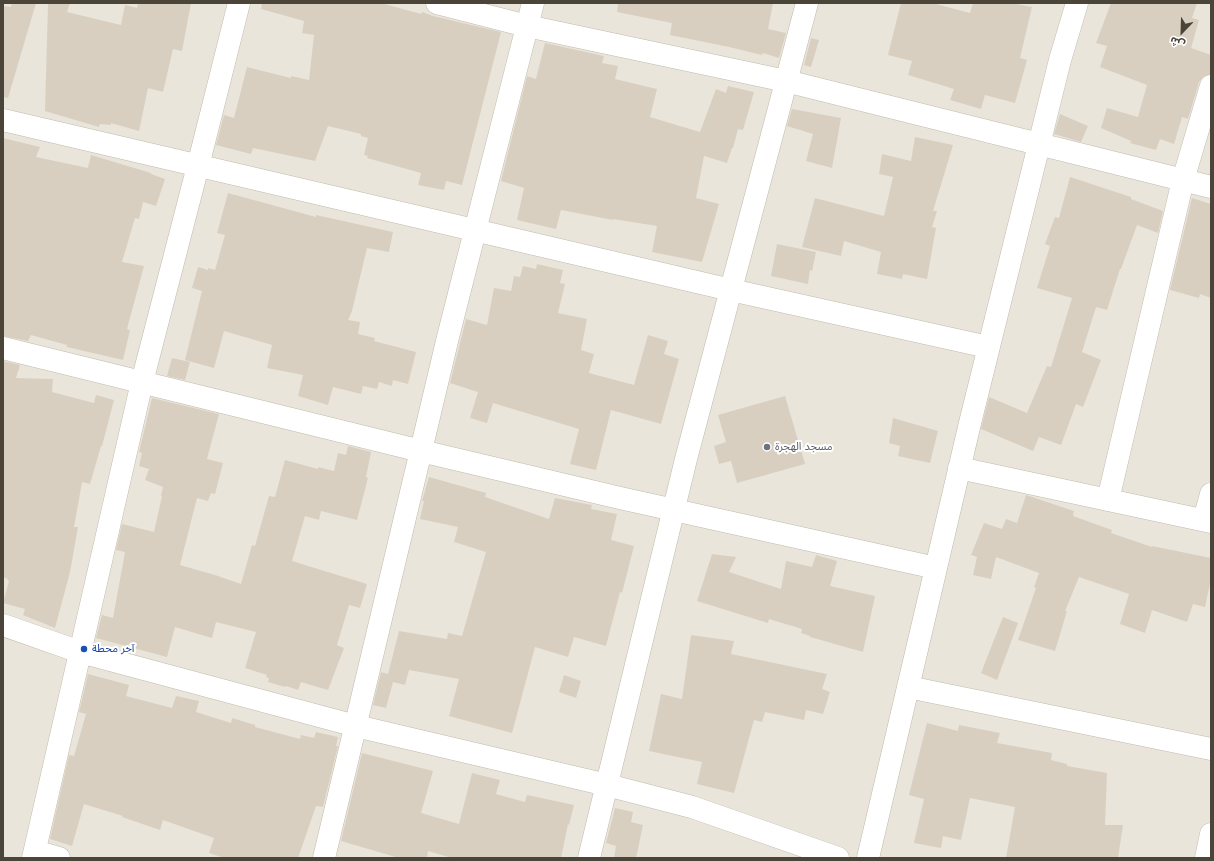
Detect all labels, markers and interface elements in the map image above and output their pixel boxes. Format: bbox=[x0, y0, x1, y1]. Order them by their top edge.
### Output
north arrow bbox=[1162, 12, 1202, 52]
text: ش bbox=[1168, 34, 1187, 52]
place label: مسجد الهجرة bbox=[775, 440, 833, 454]
marker: مسجد الهجرة bbox=[762, 442, 772, 452]
place label: آخر محطة bbox=[92, 642, 134, 656]
marker: آخر محطة bbox=[79, 644, 89, 654]

